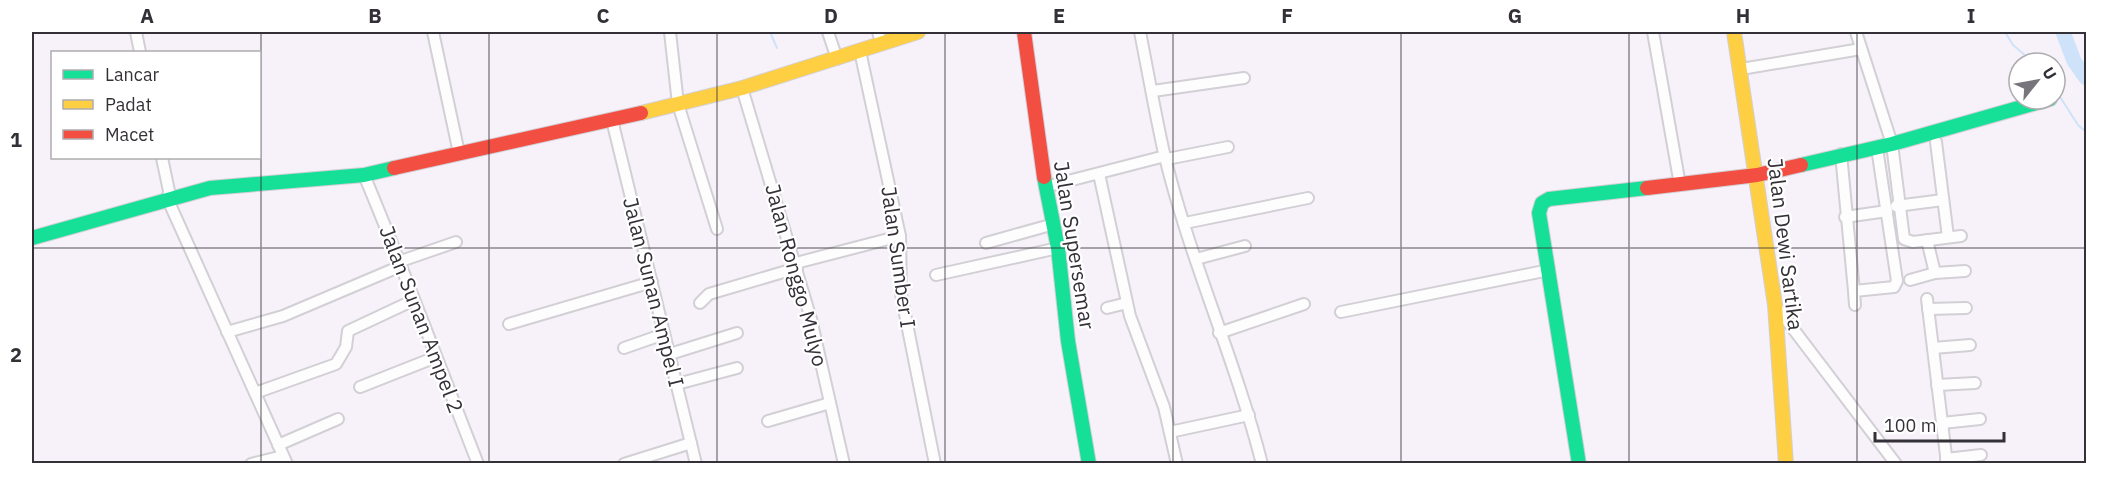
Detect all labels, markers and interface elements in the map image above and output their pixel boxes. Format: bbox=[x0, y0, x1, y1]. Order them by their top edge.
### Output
text: A bbox=[140, 2, 154, 29]
text: B bbox=[368, 2, 382, 29]
text: C bbox=[596, 2, 610, 29]
text: D bbox=[824, 2, 838, 29]
text: E bbox=[1053, 2, 1065, 29]
text: F bbox=[1281, 2, 1293, 29]
text: G bbox=[1508, 2, 1522, 29]
text: H bbox=[1736, 2, 1750, 29]
text: I bbox=[1967, 2, 1975, 29]
legend bbox=[51, 51, 261, 159]
north arrow bbox=[2007, 51, 2067, 111]
text: Lancar bbox=[105, 63, 160, 86]
text: U bbox=[2038, 63, 2061, 83]
text: Padat bbox=[105, 93, 152, 116]
text: Macet bbox=[105, 123, 154, 146]
text: 1 bbox=[10, 126, 22, 153]
street label: Jalan Dewi Sartika bbox=[1762, 156, 1810, 332]
street label: Jalan Supersemar bbox=[1048, 159, 1102, 332]
street label: Jalan Ronggo Mulyo bbox=[759, 181, 835, 369]
street label: Jalan Sumber I bbox=[875, 184, 923, 330]
street label: Jalan Sunan Ampel I bbox=[617, 194, 691, 390]
street label: Jalan Sunan Ampel 2 bbox=[373, 221, 471, 417]
text: 2 bbox=[10, 341, 22, 368]
scale bar bbox=[1875, 405, 2004, 443]
text: 100 m bbox=[1884, 414, 1936, 437]

